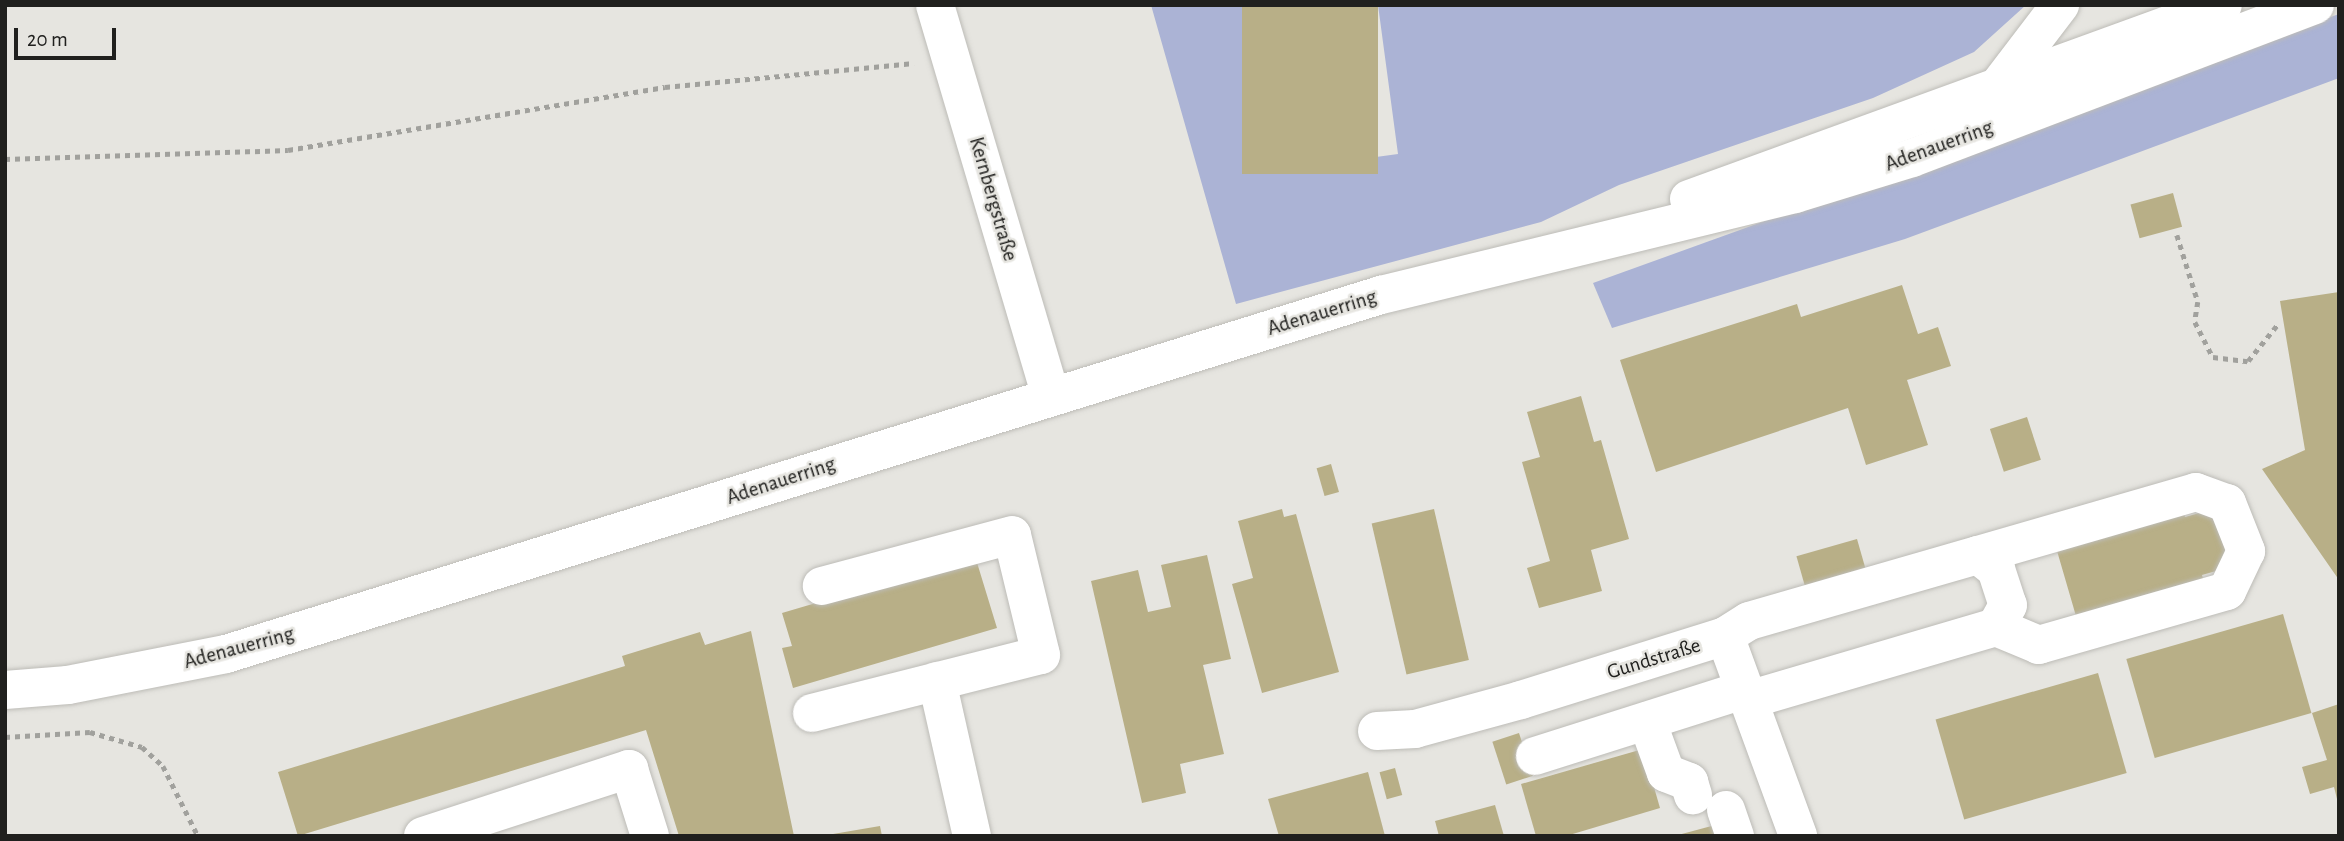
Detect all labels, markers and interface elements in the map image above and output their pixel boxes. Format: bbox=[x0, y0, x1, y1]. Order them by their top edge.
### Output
scale bar bbox=[18, 14, 119, 58]
text: 20 m bbox=[27, 29, 68, 50]
street label: Adenauerring bbox=[1882, 115, 1996, 177]
street label: Kernbergstraße bbox=[963, 134, 1023, 264]
street label: Adenauerring bbox=[1264, 284, 1380, 342]
street label: Adenauerring bbox=[723, 452, 839, 510]
street label: Adenauerring bbox=[181, 621, 297, 675]
street label: Gundstraße bbox=[1604, 633, 1704, 685]

